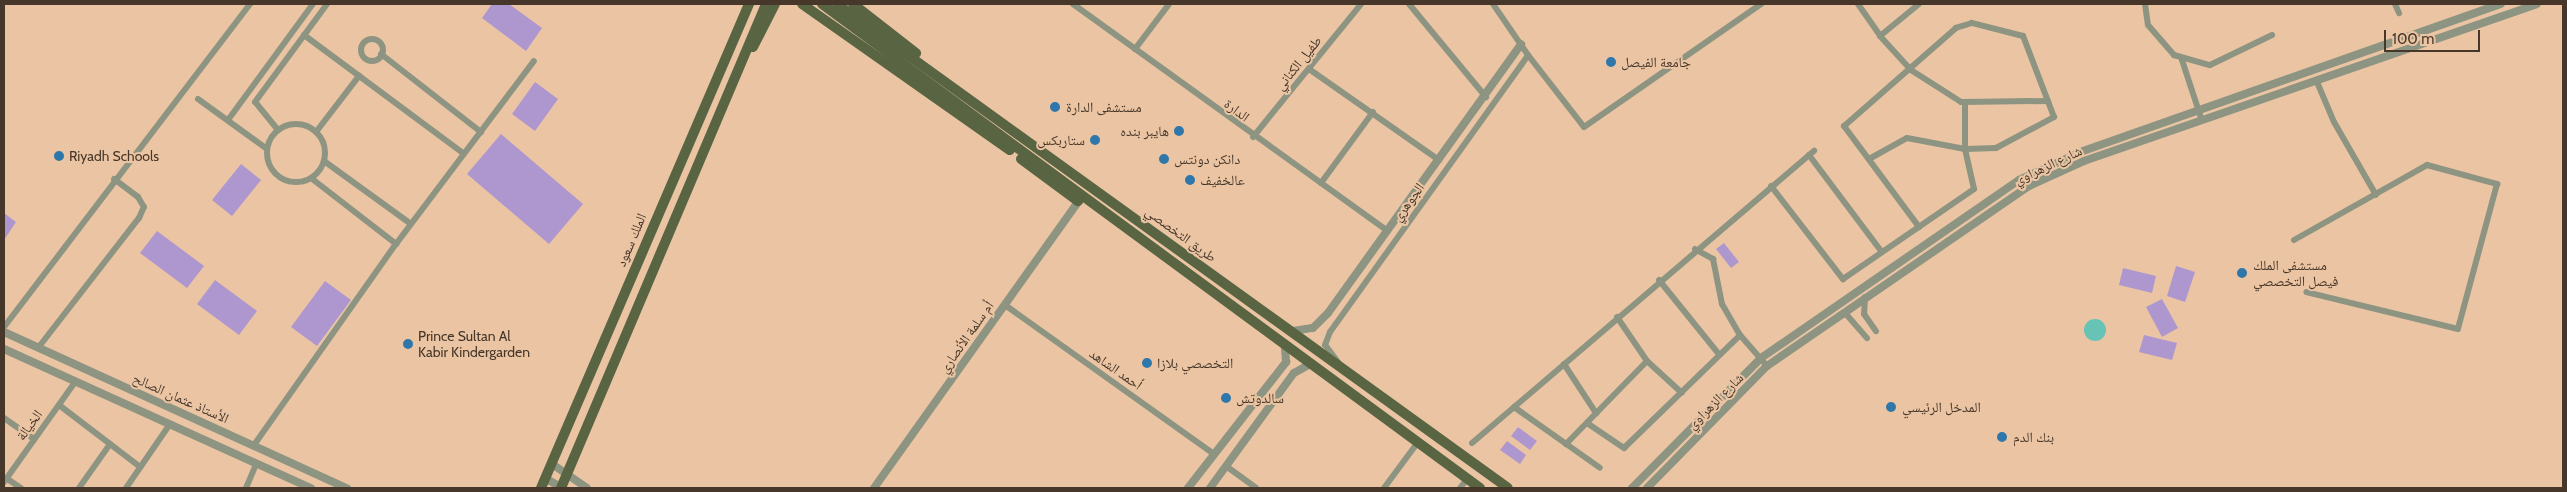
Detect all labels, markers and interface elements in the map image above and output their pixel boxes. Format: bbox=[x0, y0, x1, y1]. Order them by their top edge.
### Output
scale bar bbox=[2387, 20, 2483, 52]
text: 100 m bbox=[2392, 30, 2434, 48]
street label: طفيل الكناني bbox=[1271, 32, 1325, 94]
place label: جامعة الفيصل bbox=[1621, 54, 1691, 70]
marker: جامعة الفيصل bbox=[1605, 56, 1617, 68]
street label: الدارة bbox=[1221, 95, 1253, 125]
place label: مستشفى الدارة bbox=[1066, 99, 1142, 115]
marker: مستشفى الدارة bbox=[1048, 100, 1062, 114]
place label: هايبر بنده bbox=[1120, 123, 1169, 139]
marker: هايبر بنده bbox=[1173, 125, 1185, 137]
place label: ستاربكس bbox=[1037, 132, 1085, 148]
marker: ستاربكس bbox=[1089, 134, 1101, 146]
street label: شارع الزهراوي bbox=[2011, 142, 2085, 188]
place label: Riyadh Schools bbox=[69, 148, 159, 164]
marker: Riyadh Schools bbox=[53, 150, 65, 162]
place label: دانكن دونتس bbox=[1174, 151, 1240, 167]
marker: دانكن دونتس bbox=[1158, 153, 1170, 165]
place label: عالخفيف bbox=[1200, 172, 1245, 188]
marker: عالخفيف bbox=[1184, 174, 1196, 186]
street label: الجوهري bbox=[1388, 179, 1428, 225]
street label: طريق التخصصي bbox=[1142, 203, 1220, 265]
street label: الملك سعود bbox=[612, 211, 650, 269]
place label: مستشفى الملك فيصل التخصصي bbox=[2253, 257, 2338, 290]
marker: مستشفى الملك فيصل التخصصي bbox=[2235, 266, 2249, 280]
street label: أم سلمة الأنصاري bbox=[935, 298, 997, 376]
place label: Prince Sultan Al Kabir Kindergarden bbox=[418, 328, 530, 361]
marker: Prince Sultan Al Kabir Kindergarden bbox=[402, 338, 414, 350]
street label: أحمد الشاهد bbox=[1086, 345, 1146, 393]
place label: التخصصي بلازا bbox=[1157, 355, 1233, 371]
marker: التخصصي بلازا bbox=[1141, 357, 1153, 369]
street label: الأستاذ عثمان الصالح bbox=[130, 369, 232, 427]
street label: شارع الزهراوي bbox=[1683, 369, 1747, 433]
place label: سالدوتش bbox=[1236, 390, 1284, 406]
marker: سالدوتش bbox=[1220, 392, 1232, 404]
place label: المدخل الرئيسي bbox=[1902, 399, 1981, 415]
marker: المدخل الرئيسي bbox=[1884, 400, 1898, 414]
street label: الخيالة bbox=[12, 407, 46, 443]
place label: بنك الدم bbox=[2013, 429, 2054, 445]
marker: بنك الدم bbox=[1995, 430, 2009, 444]

